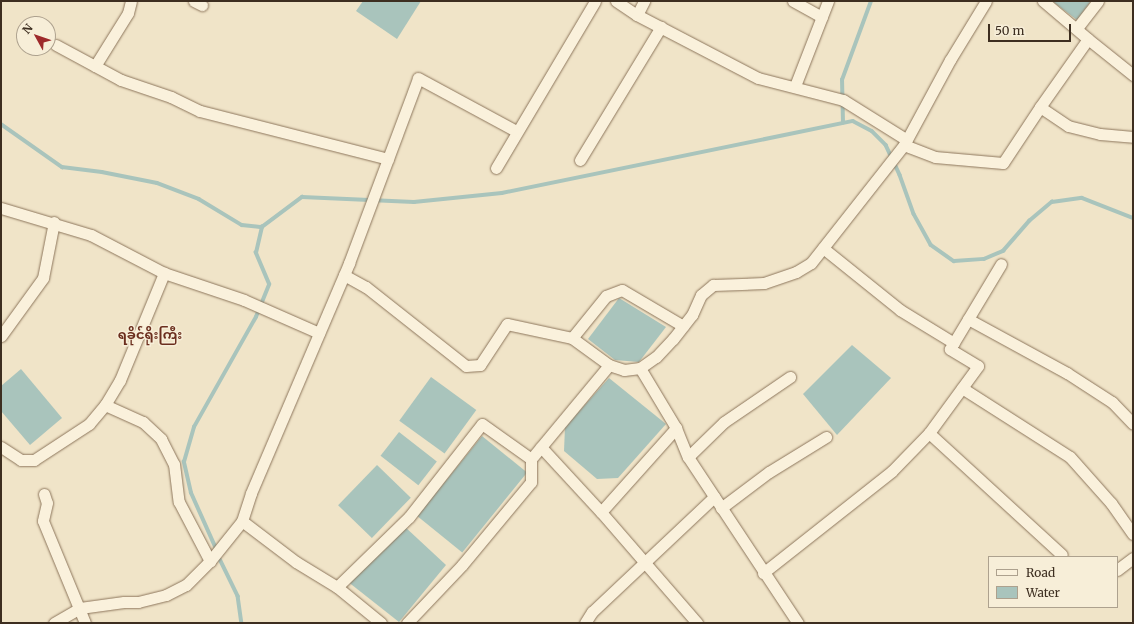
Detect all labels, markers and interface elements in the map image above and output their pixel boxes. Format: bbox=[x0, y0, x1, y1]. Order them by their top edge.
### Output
north arrow bbox=[16, 16, 56, 56]
scale bar bbox=[990, 16, 1073, 42]
text: N bbox=[19, 21, 36, 37]
text: 50 m bbox=[995, 23, 1024, 38]
district label: ရခိုင်ရိုးကြီး bbox=[118, 327, 182, 343]
legend bbox=[988, 556, 1118, 608]
text: Road bbox=[1026, 565, 1055, 580]
text: Water bbox=[1026, 585, 1060, 600]

